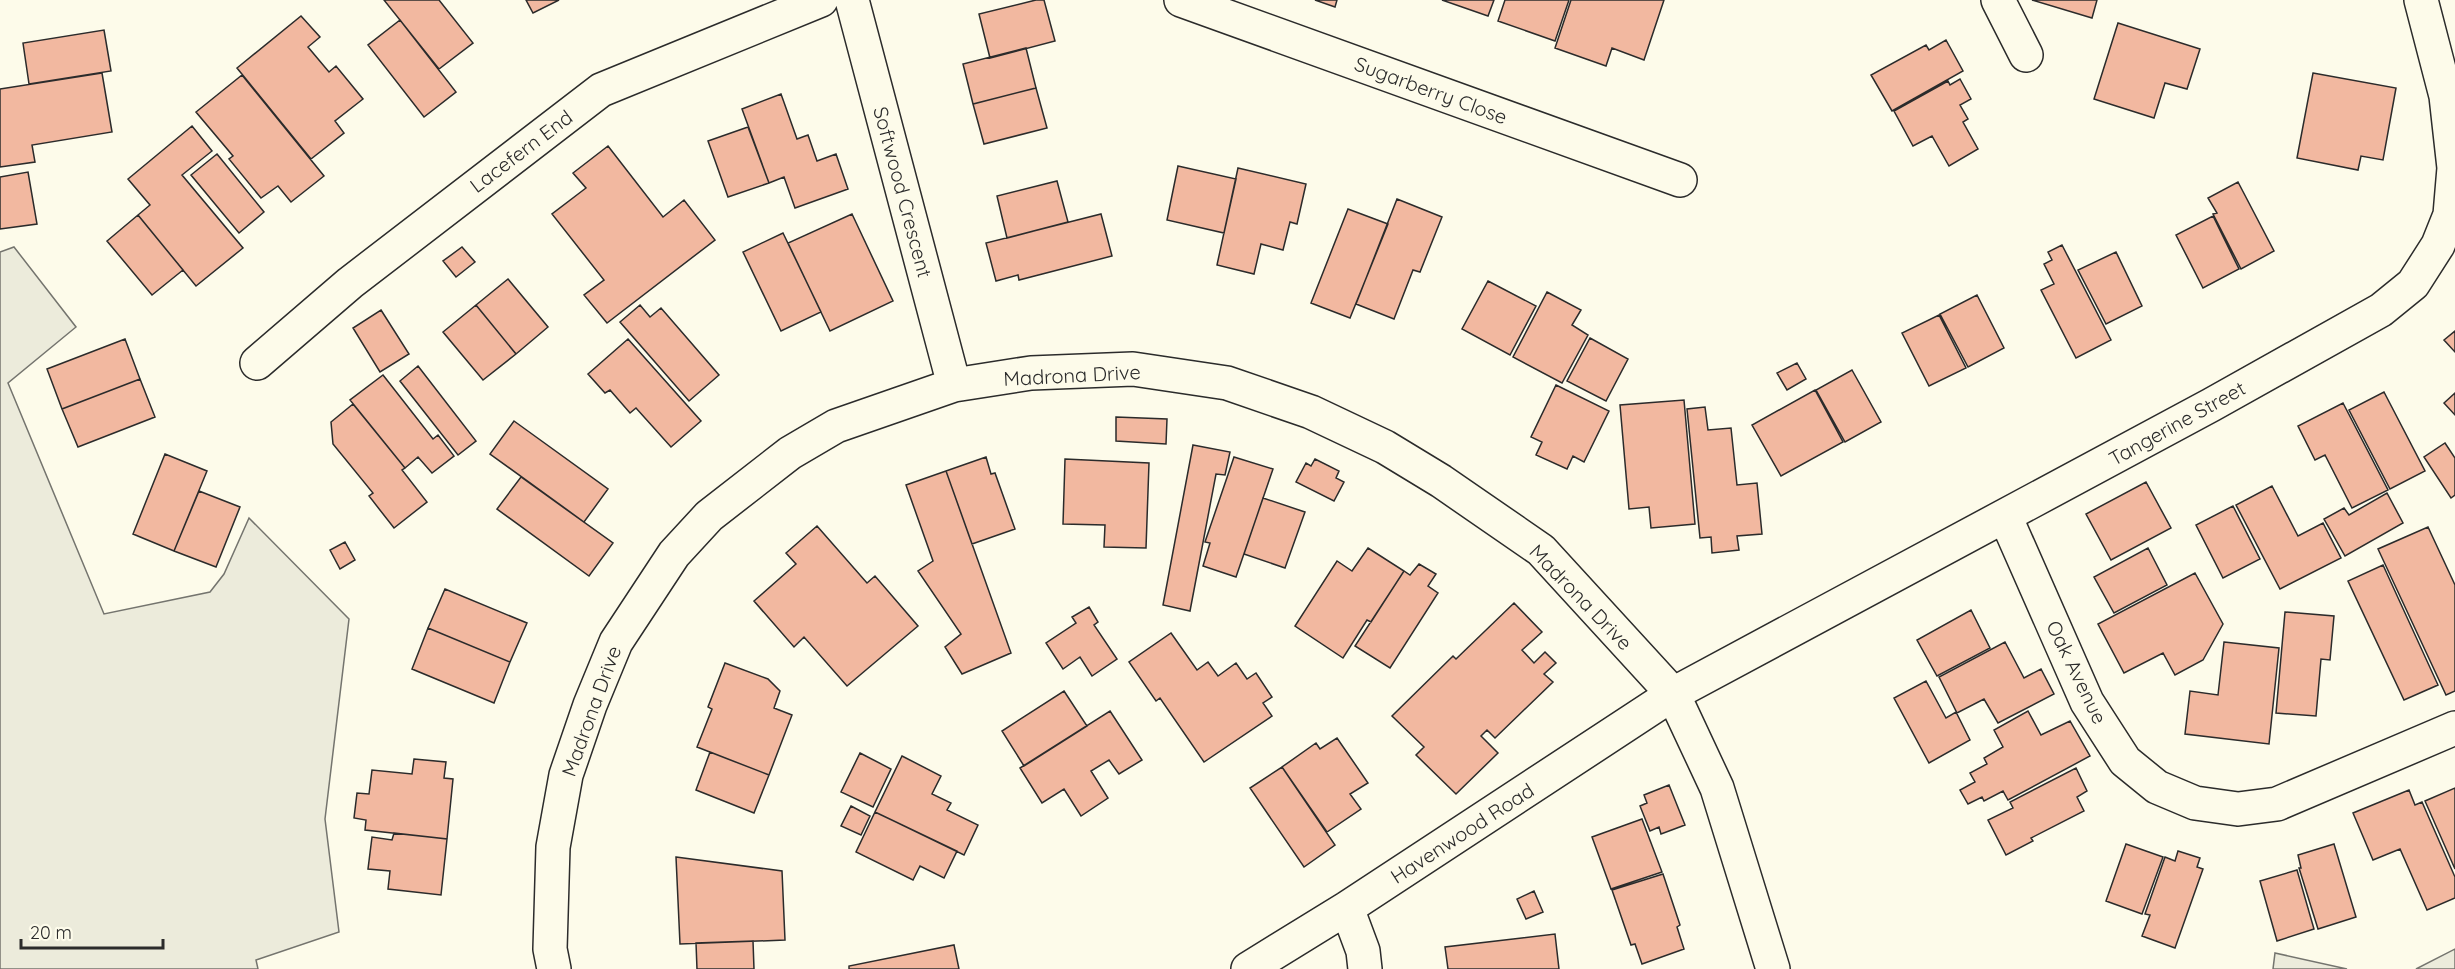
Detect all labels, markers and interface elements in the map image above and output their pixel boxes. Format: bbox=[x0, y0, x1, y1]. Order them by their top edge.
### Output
street label: Sugarberry Close bbox=[1351, 51, 1511, 129]
street label: Lacefern End bbox=[465, 104, 577, 198]
street label: Softwood Crescent bbox=[868, 104, 938, 280]
street label: Madrona Drive bbox=[1003, 359, 1141, 391]
street label: Tangerine Street bbox=[2104, 375, 2250, 471]
street label: Madrona Drive bbox=[1524, 539, 1638, 655]
street label: Oak Avenue bbox=[2041, 616, 2113, 728]
street label: Madrona Drive bbox=[556, 642, 626, 780]
street label: Havenwood Road bbox=[1386, 777, 1538, 889]
scale bar bbox=[21, 912, 164, 950]
text: 20 m bbox=[30, 921, 72, 944]

